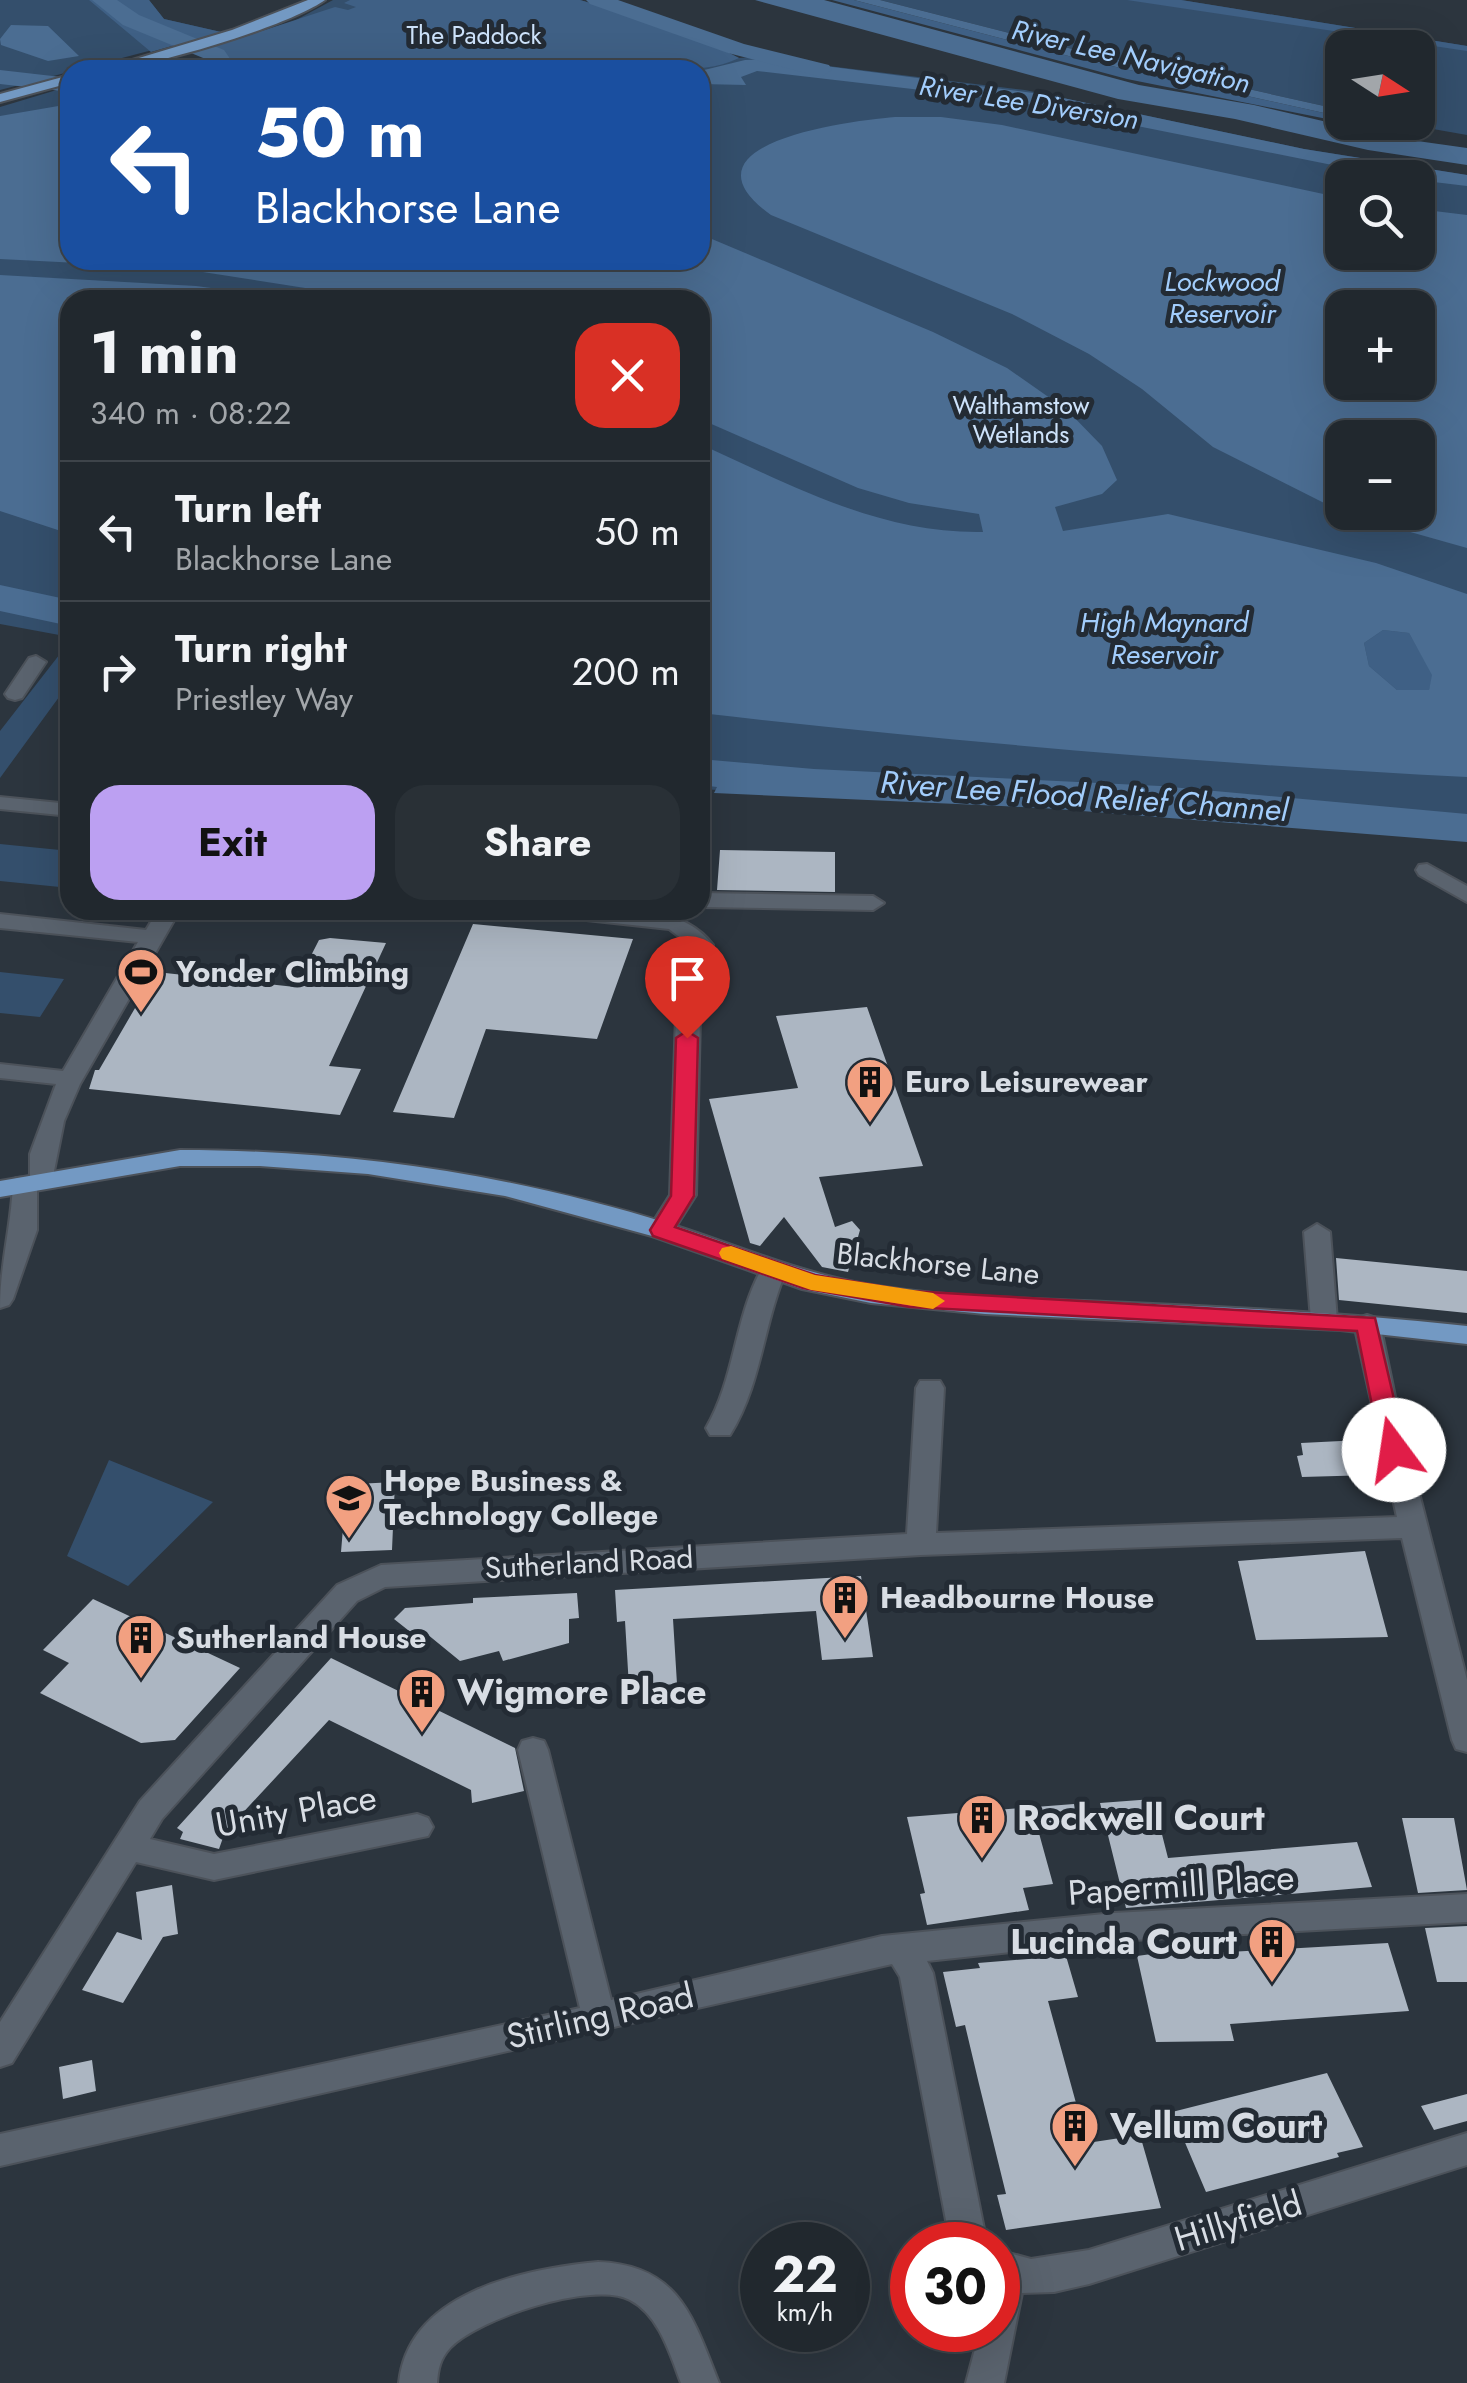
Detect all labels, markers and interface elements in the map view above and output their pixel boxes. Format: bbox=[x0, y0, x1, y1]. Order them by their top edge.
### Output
water label: River Lee Navigation bbox=[1008, 9, 1254, 104]
park label: The Paddock bbox=[406, 17, 542, 53]
north arrow bbox=[1325, 30, 1435, 140]
map controls bbox=[1325, 30, 1435, 530]
water label: River Lee Diversion bbox=[916, 65, 1142, 140]
text: 50 m bbox=[255, 82, 425, 183]
icon: left bbox=[90, 100, 220, 230]
button: search bbox=[1325, 160, 1435, 270]
text: Blackhorse Lane bbox=[255, 175, 561, 240]
water label: Lockwood Reservoir bbox=[1164, 261, 1281, 334]
button: + bbox=[1325, 290, 1435, 400]
text: 1 min bbox=[90, 309, 239, 396]
button: close bbox=[575, 323, 680, 428]
park label: Walthamstow Wetlands bbox=[952, 387, 1090, 452]
text: 340 m · 08:22 bbox=[90, 390, 291, 436]
button: − bbox=[1325, 420, 1435, 530]
text: Turn left bbox=[175, 481, 321, 536]
icon: left bbox=[90, 504, 145, 559]
text: 50 m bbox=[595, 504, 680, 559]
text: Blackhorse Lane bbox=[175, 536, 392, 582]
water label: High Maynard Reservoir bbox=[1080, 602, 1250, 675]
text: Turn right bbox=[175, 621, 347, 676]
icon: right bbox=[90, 644, 145, 699]
text: 200 m bbox=[572, 644, 680, 699]
text: Priestley Way bbox=[175, 676, 353, 722]
water label: River Lee Flood Relief Channel bbox=[879, 759, 1291, 833]
button: Exit bbox=[90, 785, 375, 900]
button: Share bbox=[395, 785, 680, 900]
pin bbox=[645, 936, 730, 1039]
sports icon: Yonder Climbing bbox=[115, 946, 167, 1014]
place label: Yonder Climbing bbox=[175, 950, 409, 993]
icon: arrive bbox=[660, 951, 715, 1006]
building icon: Euro Leisurewear bbox=[844, 1056, 896, 1124]
place label: Euro Leisurewear bbox=[905, 1060, 1149, 1103]
street label: Blackhorse Lane bbox=[835, 1231, 1042, 1296]
position arrow bbox=[1342, 1398, 1446, 1502]
place label: Hope Business & Technology College bbox=[384, 1459, 658, 1536]
school or university icon: Hope Business & Technology College bbox=[323, 1472, 375, 1540]
street label: Sutherland Road bbox=[484, 1536, 694, 1589]
building icon: Headbourne House bbox=[819, 1572, 871, 1640]
place label: Headbourne House bbox=[880, 1576, 1154, 1619]
building icon: Sutherland House bbox=[115, 1612, 167, 1680]
place label: Sutherland House bbox=[176, 1616, 427, 1659]
building icon: Wigmore Place bbox=[396, 1666, 448, 1734]
place label: Wigmore Place bbox=[457, 1667, 707, 1717]
street label: Unity Place bbox=[212, 1772, 380, 1850]
building icon: Rockwell Court bbox=[956, 1792, 1008, 1860]
place label: Rockwell Court bbox=[1017, 1793, 1265, 1843]
street label: Papermill Place bbox=[1066, 1852, 1296, 1918]
building icon: Lucinda Court bbox=[1246, 1916, 1298, 1984]
place label: Lucinda Court bbox=[1010, 1917, 1237, 1967]
street label: Stirling Road bbox=[502, 1970, 698, 2062]
building icon: Vellum Court bbox=[1049, 2100, 1101, 2168]
place label: Vellum Court bbox=[1109, 2101, 1322, 2151]
street label: Hillyfield bbox=[1168, 2178, 1308, 2264]
speed limit sign: 30 bbox=[890, 2222, 1020, 2352]
text: 22 bbox=[772, 2238, 838, 2311]
text: km/h bbox=[777, 2294, 833, 2330]

